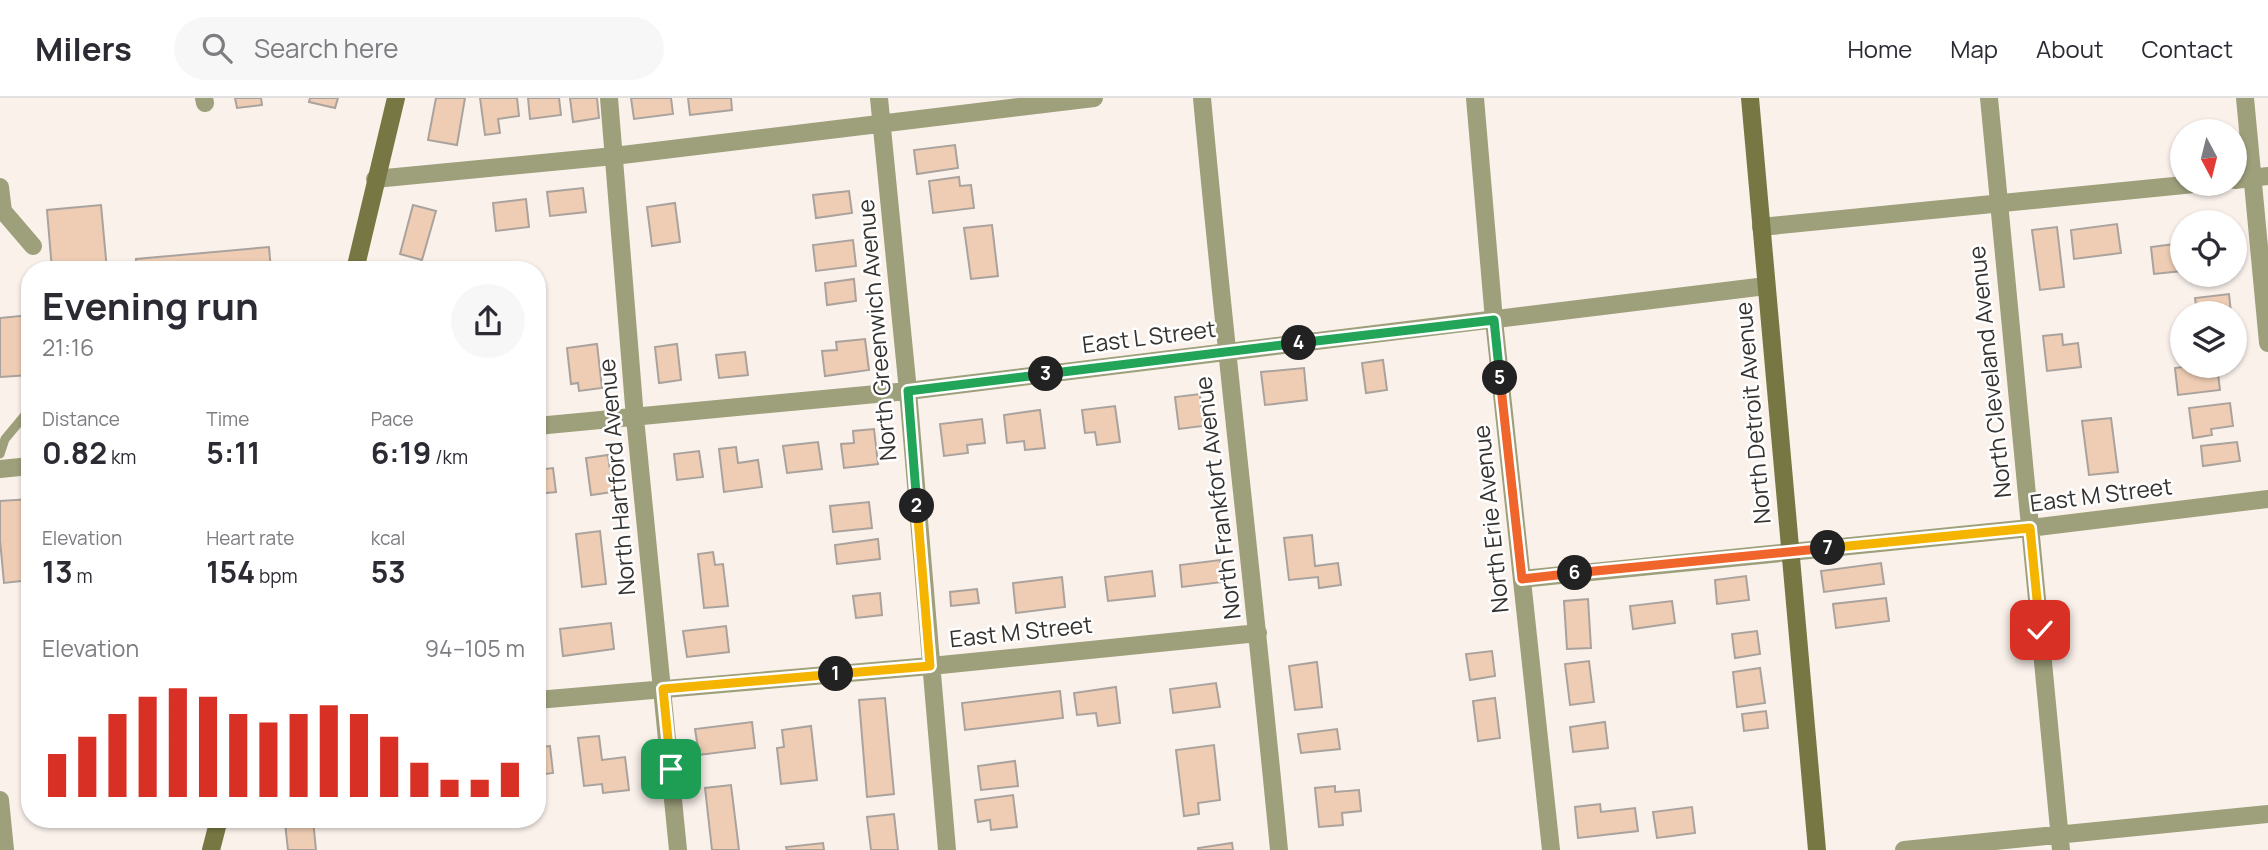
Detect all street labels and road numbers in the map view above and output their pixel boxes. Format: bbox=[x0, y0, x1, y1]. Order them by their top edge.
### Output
street label: North Greenwich Avenue bbox=[849, 198, 903, 462]
street label: North Cleveland Avenue bbox=[1960, 244, 2018, 500]
street label: North Detroit Avenue bbox=[1726, 301, 1778, 525]
street label: East L Street bbox=[1080, 312, 1218, 360]
street label: North Hartford Avenue bbox=[590, 357, 642, 597]
street label: North Frankfort Avenue bbox=[1186, 375, 1248, 621]
street label: North Erie Avenue bbox=[1464, 424, 1516, 615]
street label: East M Street bbox=[2028, 469, 2174, 519]
street label: East M Street bbox=[948, 608, 1094, 654]

